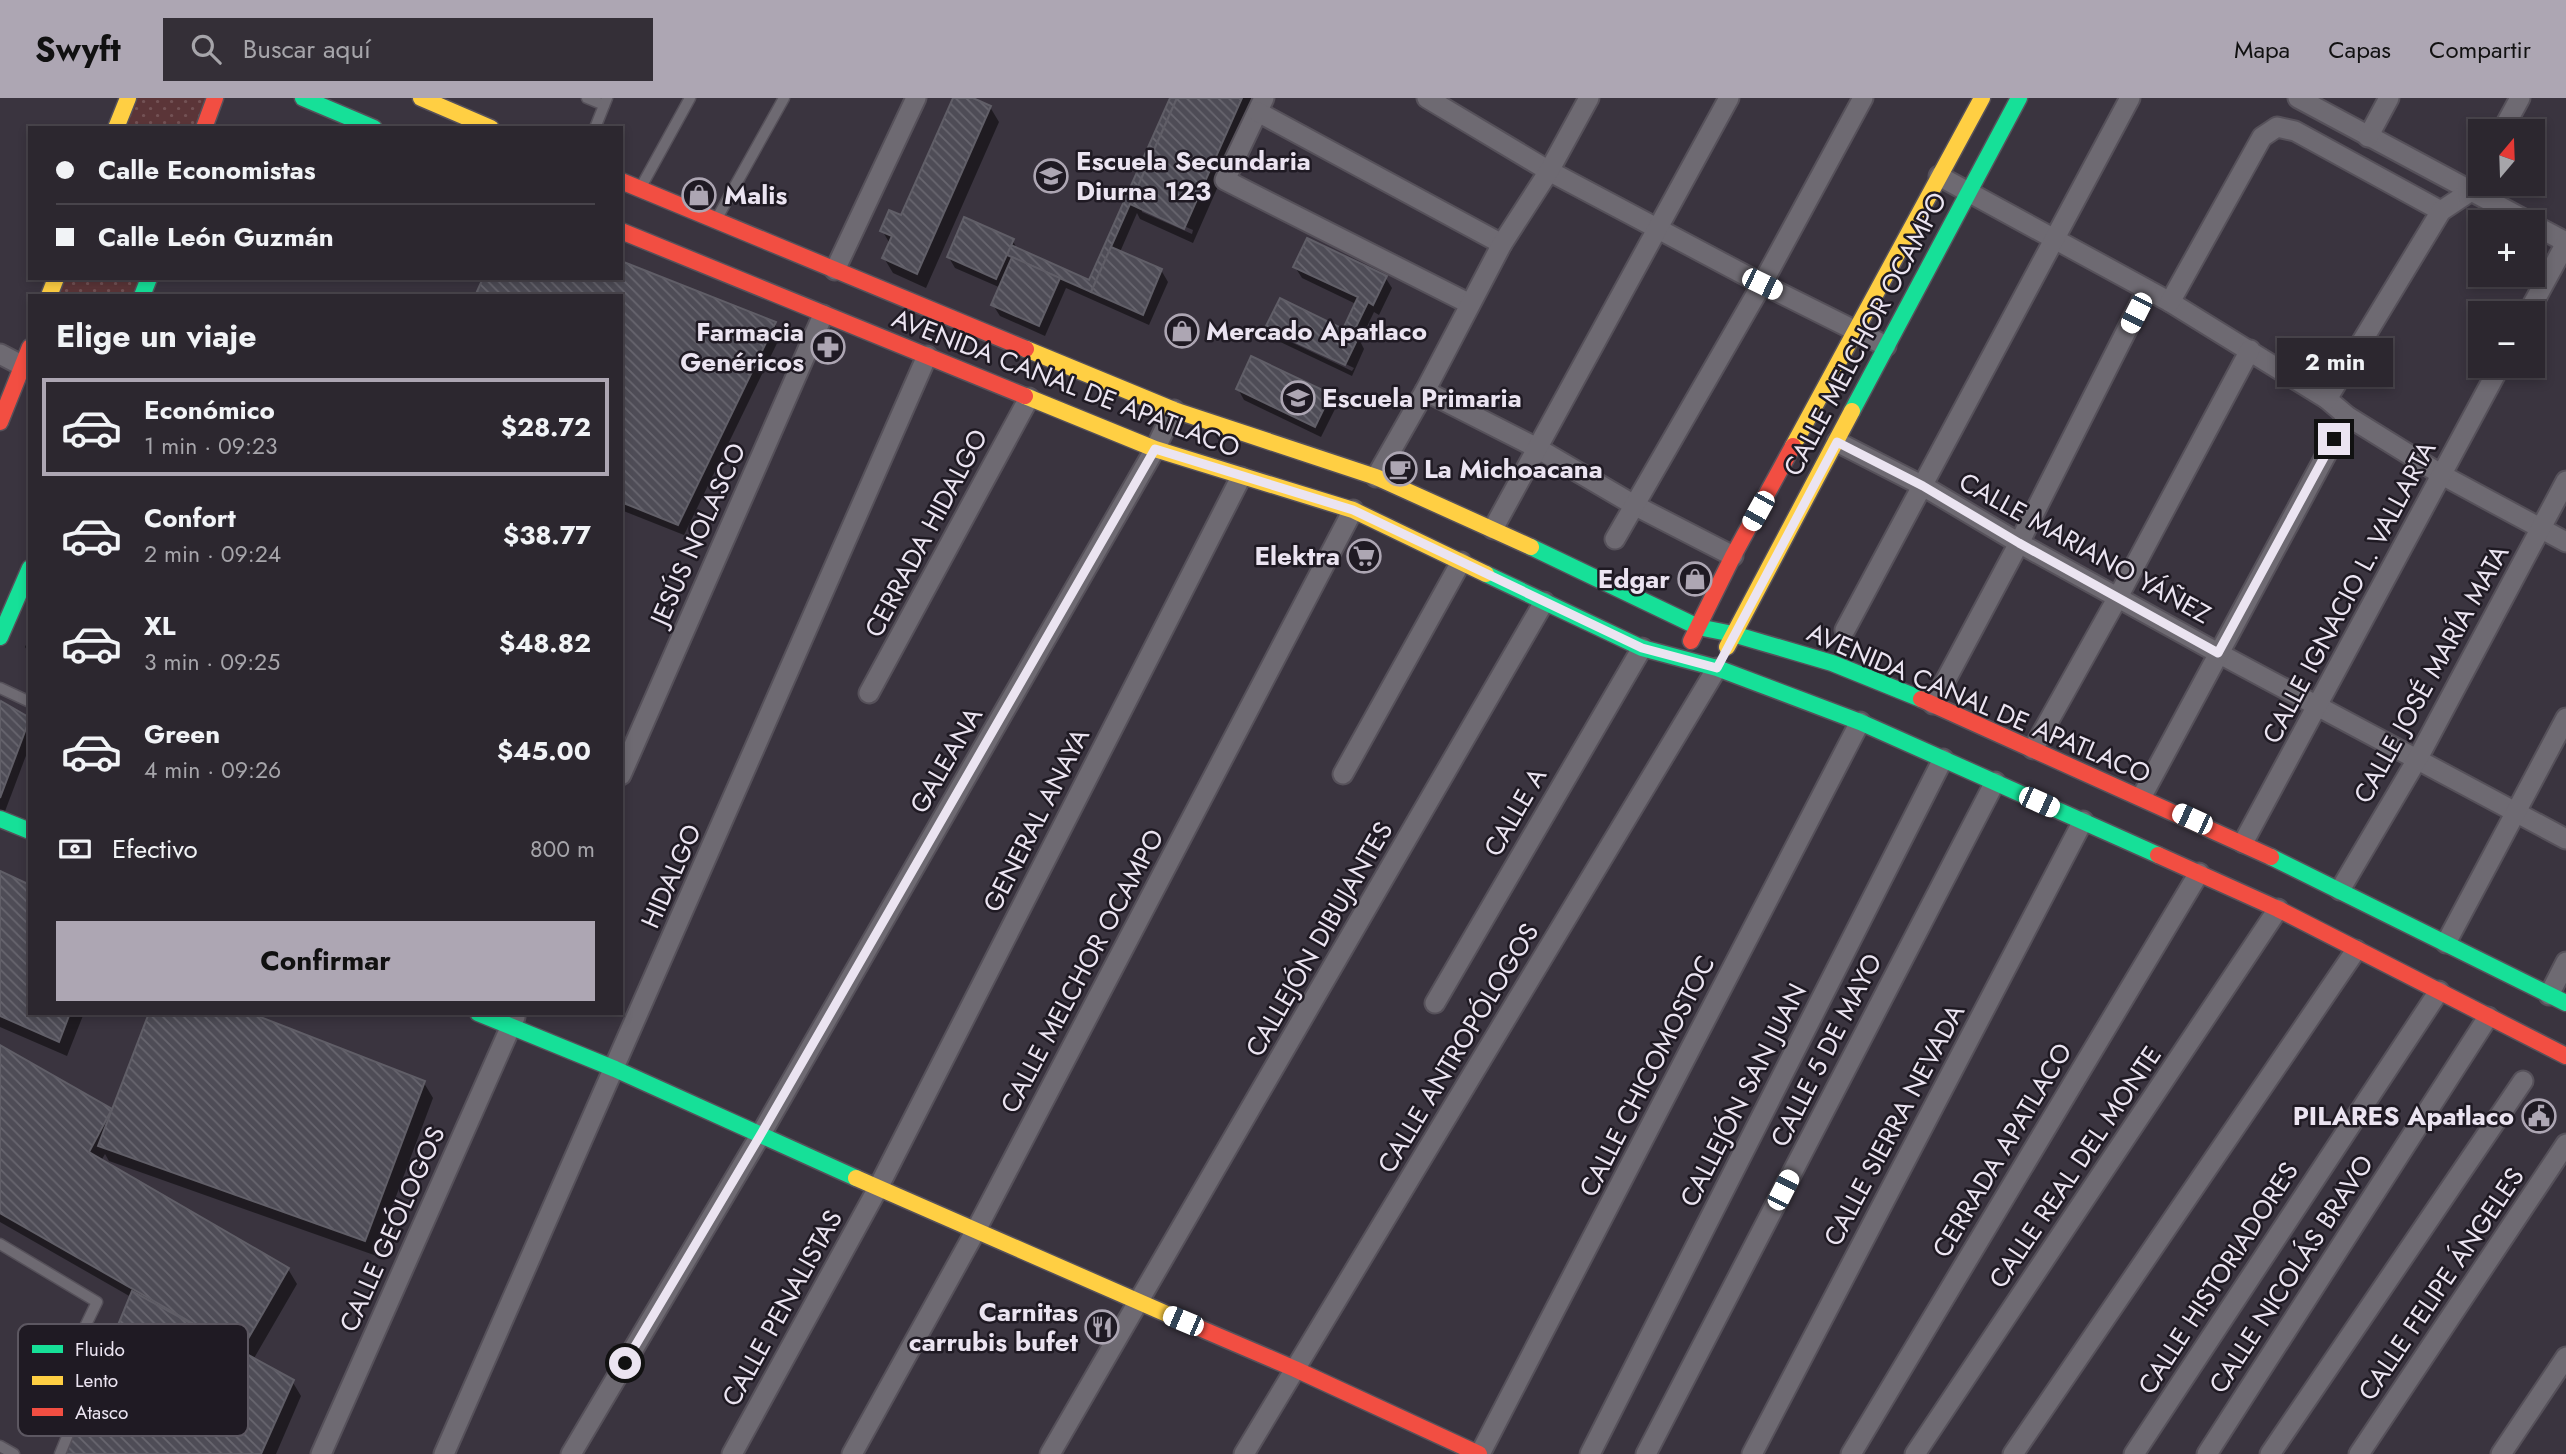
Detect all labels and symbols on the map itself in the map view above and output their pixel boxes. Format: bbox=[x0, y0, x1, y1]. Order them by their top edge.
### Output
north arrow bbox=[2468, 119, 2544, 196]
place label: Escuela Secundaria Diurna 123 bbox=[1076, 142, 1311, 210]
school or university icon: Escuela Secundaria Diurna 123 bbox=[1032, 157, 1070, 195]
shop icon: Malis bbox=[680, 176, 718, 214]
place label: Malis bbox=[724, 176, 787, 214]
street label: CALLE MELCHOR OCAMPO bbox=[1774, 185, 1956, 483]
car bbox=[1739, 265, 1786, 303]
car bbox=[2118, 290, 2155, 336]
street label: AVENIDA CANAL DE APATLACO bbox=[887, 299, 1245, 467]
shop icon: Mercado Apatlaco bbox=[1163, 312, 1201, 350]
place label: Mercado Apatlaco bbox=[1206, 312, 1427, 350]
place label: Farmacia Genéricos bbox=[680, 313, 804, 381]
pharmacy icon: Farmacia Genéricos bbox=[809, 328, 847, 366]
callout: 2 min bbox=[2276, 338, 2392, 386]
school or university icon: Escuela Primaria bbox=[1279, 379, 1317, 417]
place label: Escuela Primaria bbox=[1322, 379, 1522, 417]
street label: CERRADA HIDALGO bbox=[855, 422, 997, 644]
route end bbox=[2318, 423, 2350, 455]
street label: CALLE IGNACIO L. VALLARTA bbox=[2253, 433, 2446, 750]
street label: JESÚS NOLASCO bbox=[640, 437, 755, 634]
cafe icon: La Michoacana bbox=[1381, 450, 1419, 488]
place label: La Michoacana bbox=[1424, 450, 1603, 488]
street label: CALLE MARIANO YÁÑEZ bbox=[1952, 463, 2218, 633]
car bbox=[1739, 488, 1778, 534]
place label: Elektra bbox=[1254, 537, 1340, 575]
supermarket icon: Elektra bbox=[1345, 537, 1383, 575]
street label: CALLE JOSÉ MARÍA MATA bbox=[2344, 537, 2518, 810]
place label: Edgar bbox=[1598, 560, 1670, 598]
shop icon: Edgar bbox=[1676, 560, 1714, 598]
street label: AVENIDA CANAL DE APATLACO bbox=[1801, 613, 2157, 793]
street label: GALEANA bbox=[900, 699, 992, 820]
street label: GENERAL ANAYA bbox=[973, 721, 1099, 919]
street label: CALLE A bbox=[1474, 760, 1556, 864]
car bbox=[2016, 784, 2063, 820]
car bbox=[2169, 801, 2216, 837]
street label: CALLEJÓN DIBUJANTES bbox=[1236, 814, 1402, 1064]
street label: HIDALGO bbox=[631, 818, 711, 934]
street label: CALLE MELCHOR OCAMPO bbox=[991, 822, 1173, 1120]
street label: CALLE ANTROPÓLOGOS bbox=[1368, 916, 1548, 1180]
street label: CALLE 5 DE MAYO bbox=[1761, 947, 1891, 1153]
street label: CALLE CHICOMOSTOC bbox=[1570, 949, 1724, 1203]
street label: CALLEJÓN SAN JUAN bbox=[1670, 977, 1816, 1213]
street label: CALLE SIERRA NEVADA bbox=[1814, 996, 1974, 1253]
street label: CERRADA APATLACO bbox=[1923, 1035, 2081, 1265]
street label: CALLE REAL DEL MONTE bbox=[1979, 1038, 2171, 1296]
place label: PILARES Apatlaco bbox=[2293, 1097, 2514, 1135]
public building icon: PILARES Apatlaco bbox=[2520, 1097, 2558, 1135]
street label: CALLE GEÓLOGOS bbox=[330, 1120, 454, 1338]
street label: CALLE NICOLÁS BRAVO bbox=[2199, 1147, 2383, 1401]
street label: CALLE HISTORIADORES bbox=[2129, 1154, 2307, 1402]
street label: CALLE FELIPE ÁNGELES bbox=[2349, 1160, 2533, 1408]
car bbox=[1765, 1167, 1802, 1213]
street label: CALLE PENALISTAS bbox=[712, 1203, 852, 1413]
place label: Carnitas carrubis bufet bbox=[909, 1293, 1079, 1361]
car bbox=[1160, 1303, 1207, 1339]
restaurant icon: Carnitas carrubis bufet bbox=[1083, 1308, 1121, 1346]
legend bbox=[18, 1324, 248, 1436]
text: Fluido bbox=[75, 1336, 125, 1363]
route start bbox=[609, 1347, 641, 1379]
text: Lento bbox=[75, 1367, 118, 1394]
text: Atasco bbox=[75, 1399, 128, 1426]

